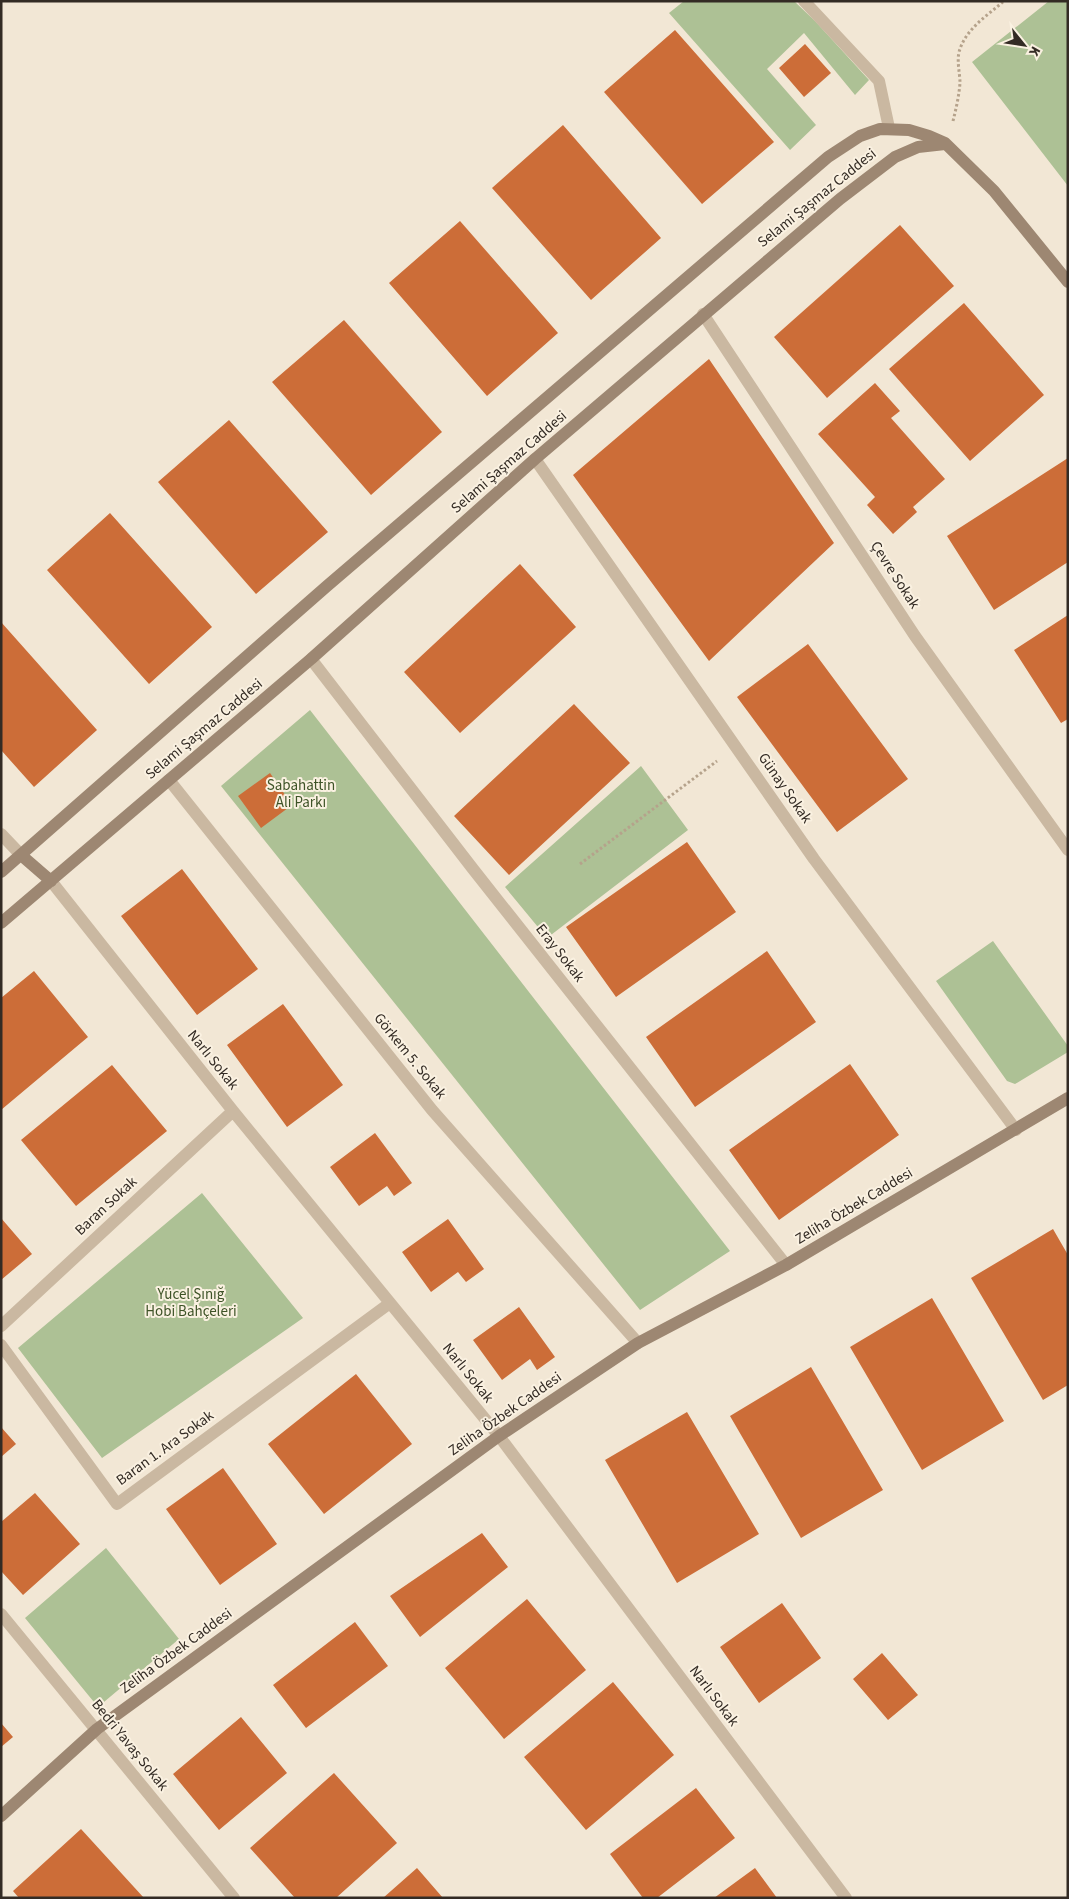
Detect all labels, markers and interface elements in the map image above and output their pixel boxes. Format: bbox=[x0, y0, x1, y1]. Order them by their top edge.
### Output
north arrow bbox=[999, 20, 1049, 70]
text: K bbox=[1023, 42, 1045, 60]
street label: Selami Şaşmaz Caddesi bbox=[753, 143, 881, 253]
street label: Selami Şaşmaz Caddesi bbox=[446, 406, 572, 518]
street label: Çevre Sokak bbox=[865, 537, 925, 613]
street label: Selami Şaşmaz Caddesi bbox=[141, 674, 267, 784]
street label: Günay Sokak bbox=[753, 749, 817, 828]
park label: Sabahattin Ali Parkı bbox=[267, 775, 335, 813]
street label: Eray Sokak bbox=[531, 919, 590, 987]
street label: Görkem 5. Sokak bbox=[369, 1009, 452, 1104]
street label: Narlı Sokak bbox=[182, 1026, 244, 1095]
street label: Zeliha Özbek Caddesi bbox=[791, 1162, 917, 1250]
street label: Baran Sokak bbox=[70, 1171, 142, 1240]
park label: Yücel Şınığ Hobi Bahçeleri bbox=[145, 1284, 237, 1322]
street label: Narlı Sokak bbox=[437, 1339, 499, 1408]
street label: Zeliha Özbek Caddesi bbox=[444, 1367, 566, 1461]
street label: Baran 1. Ara Sokak bbox=[112, 1405, 219, 1491]
street label: Zeliha Özbek Caddesi bbox=[116, 1603, 236, 1699]
street label: Narlı Sokak bbox=[684, 1661, 744, 1731]
street label: Bedri Yavaş Sokak bbox=[87, 1695, 174, 1796]

